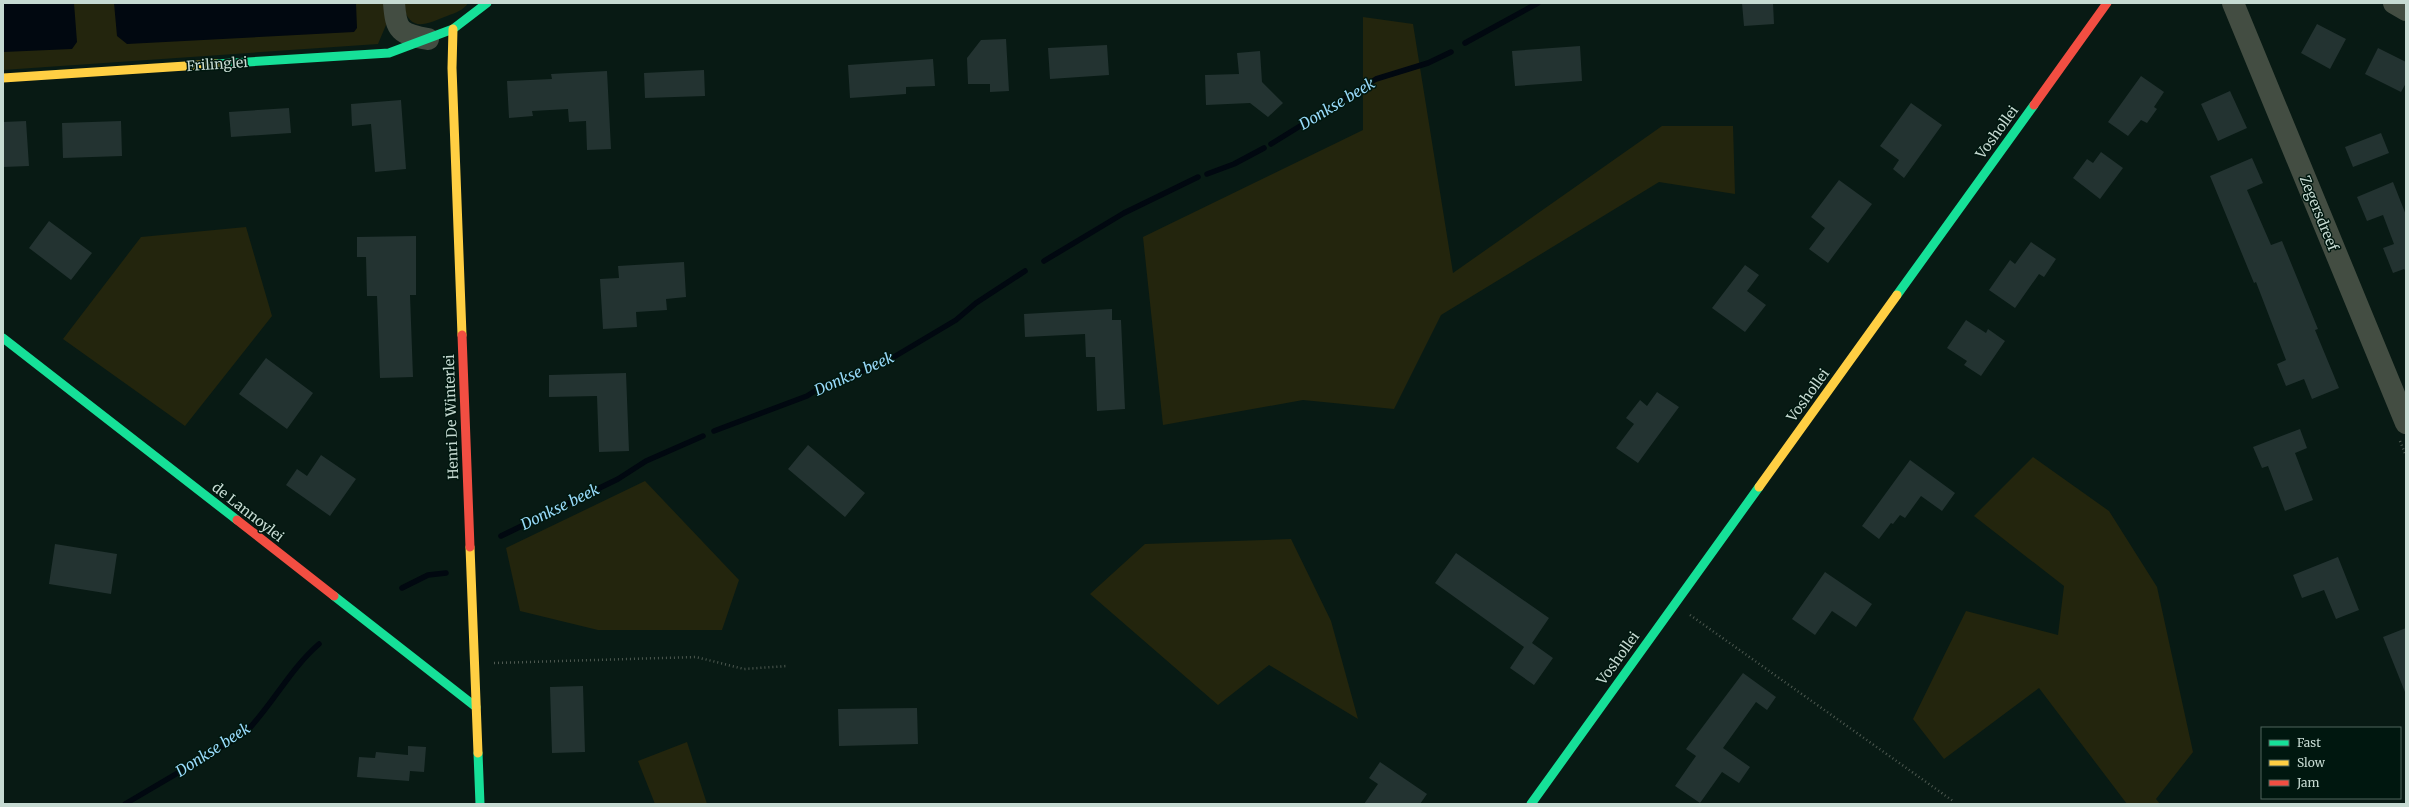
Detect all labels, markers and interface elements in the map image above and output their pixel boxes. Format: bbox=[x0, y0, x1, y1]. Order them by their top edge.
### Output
street label: Frilinglei bbox=[186, 53, 249, 75]
water label: Donkse beek bbox=[1295, 73, 1379, 134]
street label: Voshollei bbox=[1971, 102, 2023, 163]
street label: Zegersdreef bbox=[2296, 173, 2343, 254]
water label: Donkse beek bbox=[810, 347, 897, 400]
street label: Henri De Winterlei bbox=[440, 354, 462, 480]
street label: Voshollei bbox=[1782, 365, 1834, 426]
street label: de Lannoylei bbox=[208, 478, 288, 546]
water label: Donkse beek bbox=[516, 479, 603, 534]
street label: Voshollei bbox=[1592, 628, 1644, 689]
water label: Donkse beek bbox=[171, 718, 254, 781]
legend bbox=[2261, 727, 2401, 799]
text: Fast bbox=[2297, 735, 2321, 750]
text: Slow bbox=[2297, 755, 2326, 770]
text: Jam bbox=[2296, 775, 2320, 790]

